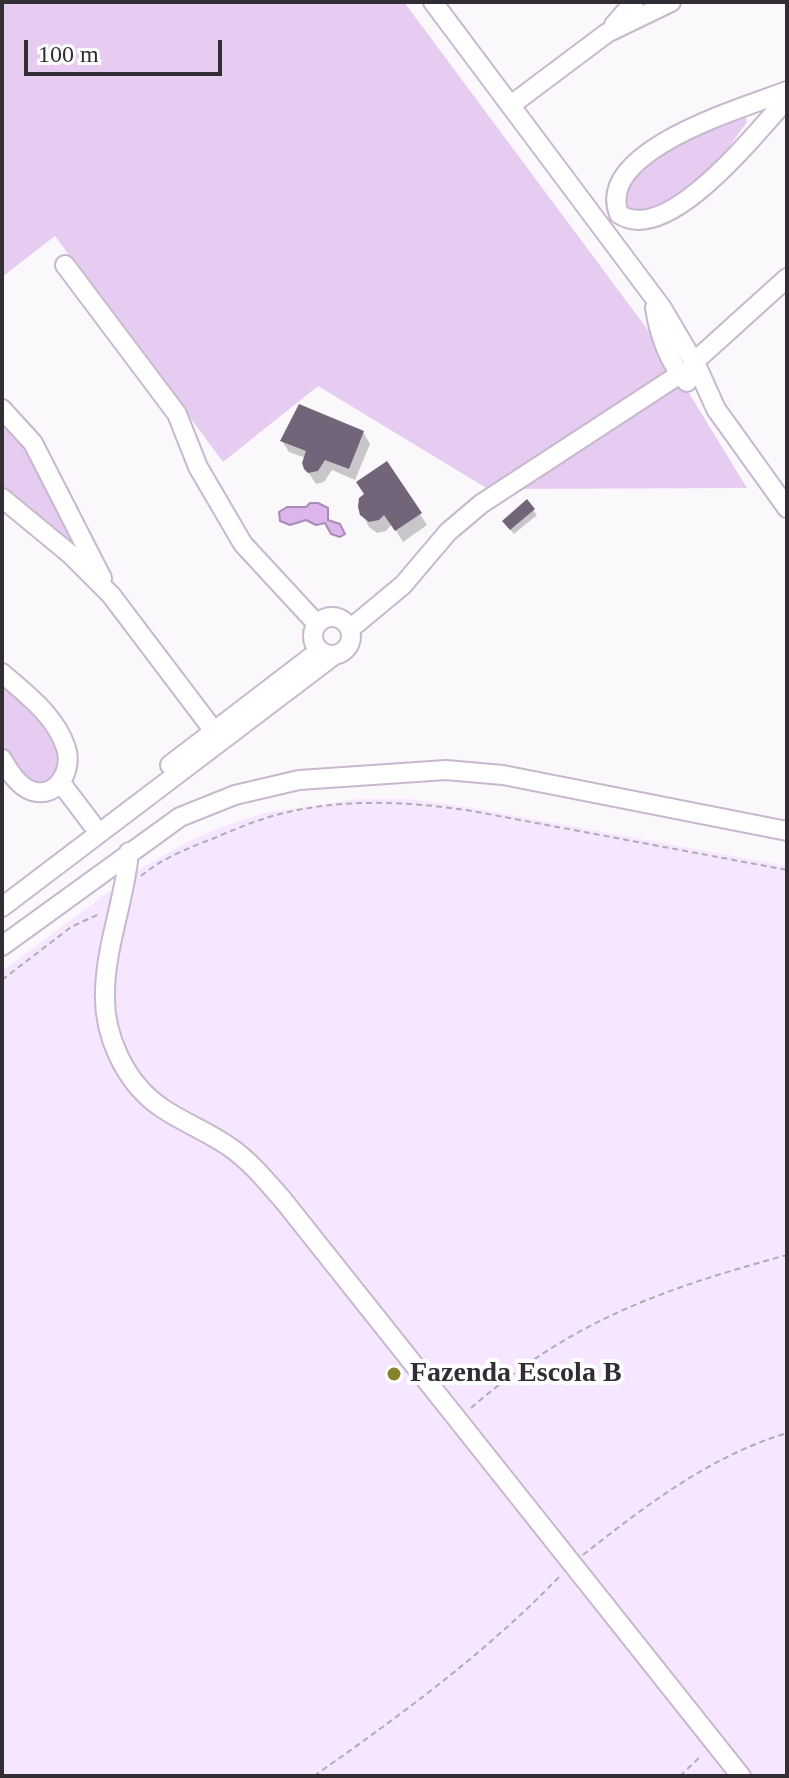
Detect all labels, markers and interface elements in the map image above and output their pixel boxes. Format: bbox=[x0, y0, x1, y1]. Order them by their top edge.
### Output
scale bar bbox=[28, 24, 226, 74]
text: 100 m bbox=[38, 41, 99, 67]
place label: Fazenda Escola B bbox=[410, 1357, 622, 1391]
marker: Fazenda Escola B bbox=[385, 1365, 403, 1383]

